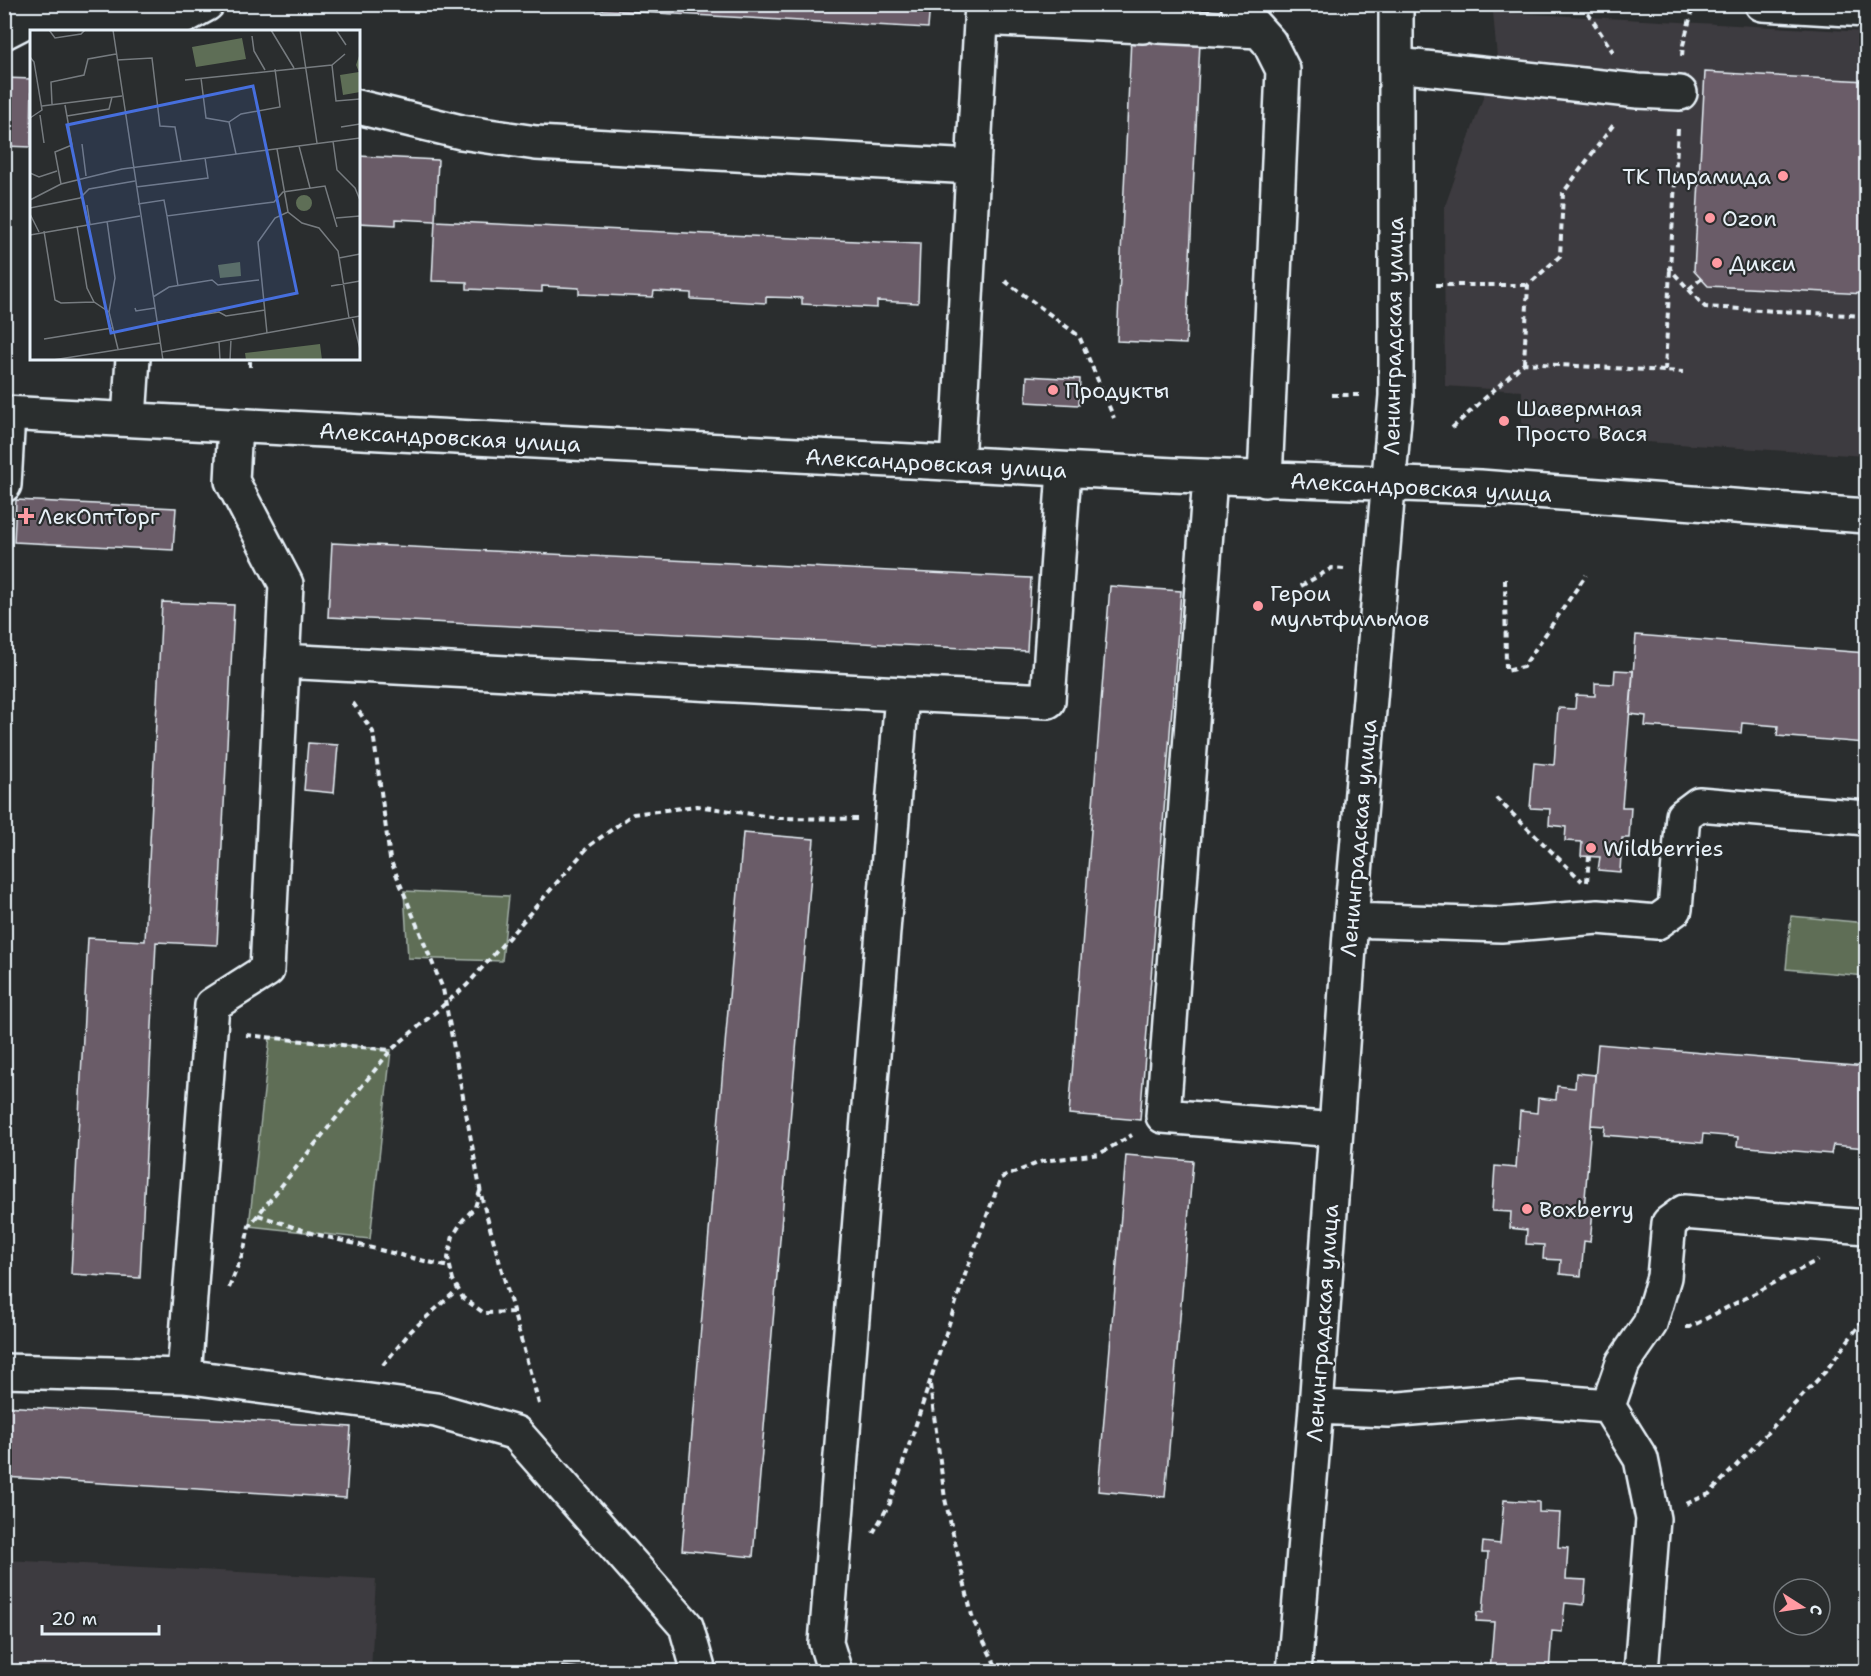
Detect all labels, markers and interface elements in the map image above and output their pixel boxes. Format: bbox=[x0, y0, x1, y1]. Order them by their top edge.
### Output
inset map bbox=[30, 30, 360, 360]
place label: ТК Пирамида bbox=[1622, 162, 1771, 191]
marker: ТК Пирамида bbox=[1776, 169, 1790, 183]
place label: Ozon bbox=[1722, 204, 1777, 233]
marker: Ozon bbox=[1703, 211, 1717, 225]
street label: Ленинградская улица bbox=[1377, 216, 1410, 455]
place label: Дикси bbox=[1729, 249, 1796, 278]
marker: Дикси bbox=[1710, 256, 1724, 270]
place label: Продукты bbox=[1065, 376, 1170, 405]
marker: Продукты bbox=[1046, 383, 1060, 397]
place label: Шавермная Просто Вася bbox=[1516, 394, 1647, 448]
marker: Шавермная Просто Вася bbox=[1497, 414, 1511, 428]
street label: Александровская улица bbox=[318, 416, 582, 459]
street label: Александровская улица bbox=[804, 442, 1068, 485]
street label: Александровская улица bbox=[1289, 466, 1553, 509]
place label: ЛекОптТорг bbox=[38, 502, 160, 531]
marker: ЛекОптТорг bbox=[19, 509, 33, 523]
place label: Герои мультфильмов bbox=[1270, 579, 1429, 633]
marker: Герои мультфильмов bbox=[1251, 599, 1265, 613]
street label: Ленинградская улица bbox=[1334, 718, 1383, 958]
place label: Wildberries bbox=[1603, 834, 1724, 863]
marker: Wildberries bbox=[1584, 841, 1598, 855]
place label: Boxberry bbox=[1539, 1195, 1634, 1224]
marker: Boxberry bbox=[1520, 1202, 1534, 1216]
street label: Ленинградская улица bbox=[1300, 1203, 1345, 1443]
north arrow bbox=[1772, 1577, 1832, 1637]
scale bar bbox=[42, 1598, 159, 1636]
text: С bbox=[1805, 1603, 1827, 1617]
text: 20 m bbox=[51, 1607, 97, 1631]

